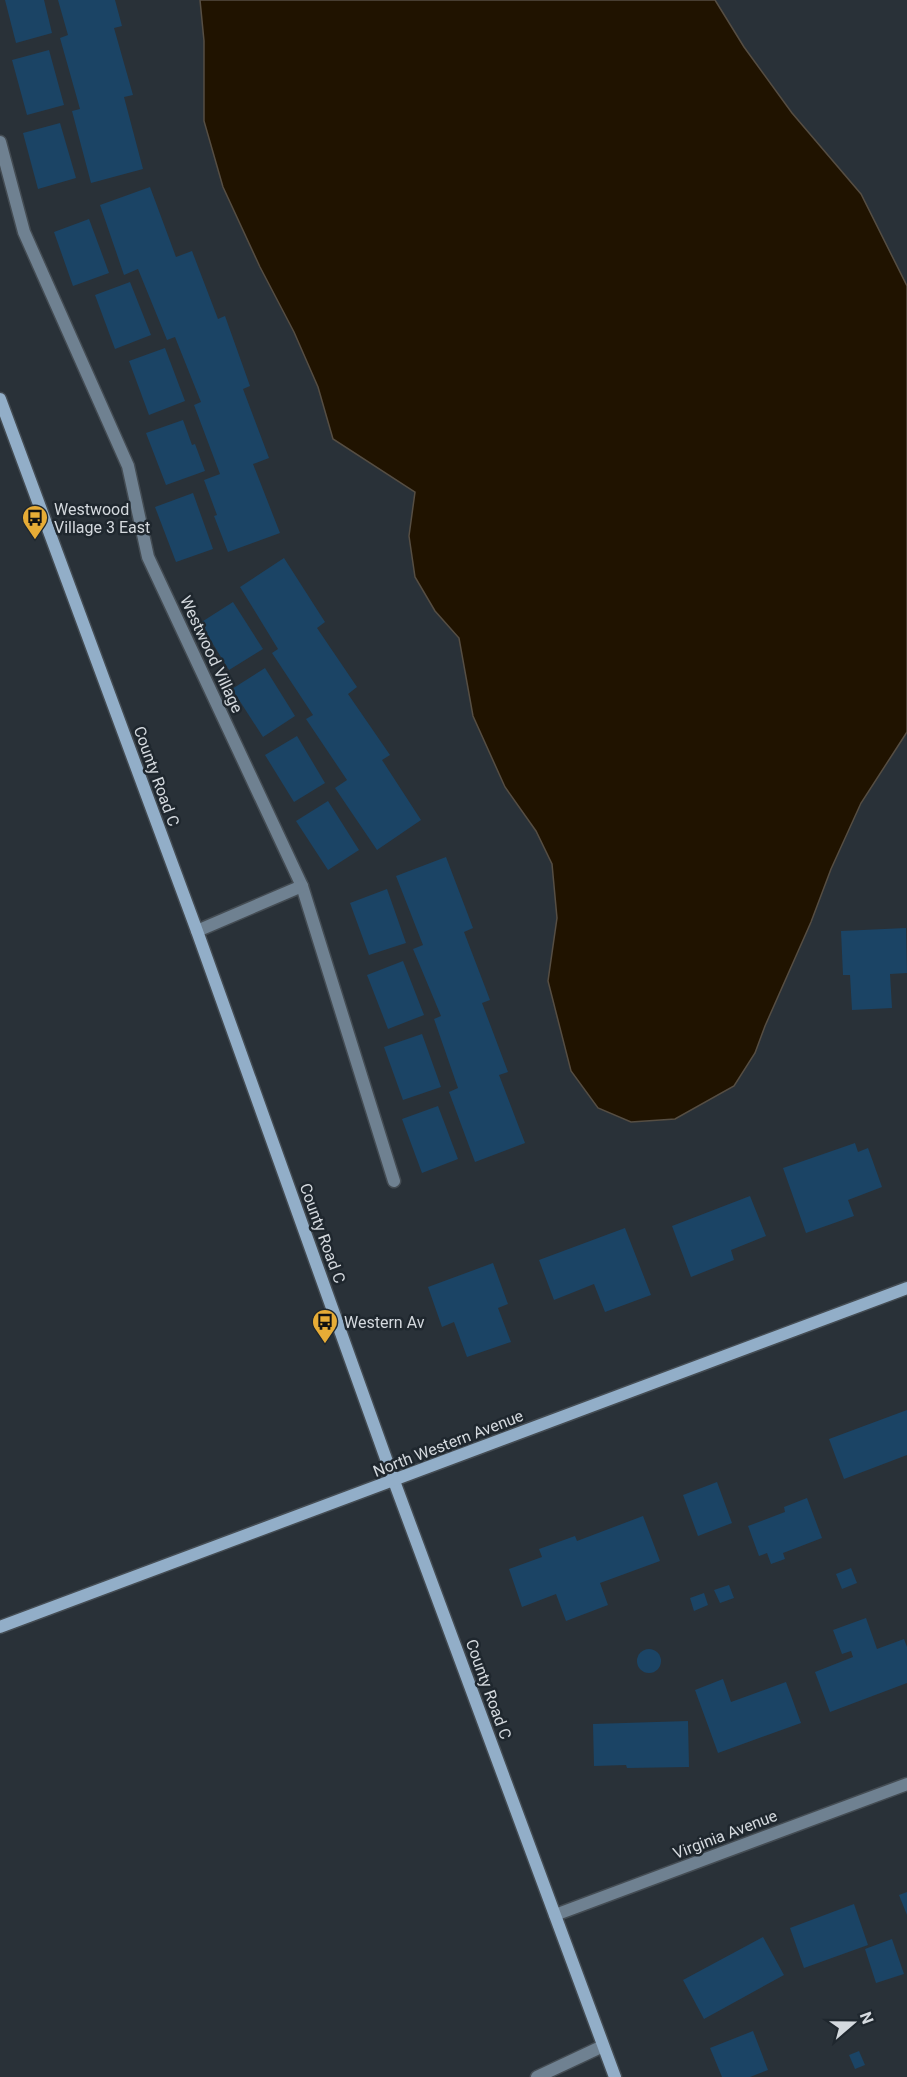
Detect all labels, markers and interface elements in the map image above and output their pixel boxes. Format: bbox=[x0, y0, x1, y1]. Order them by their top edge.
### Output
place label: Westwood Village 3 East bbox=[54, 500, 150, 537]
bus stop icon: Westwood Village 3 East bbox=[20, 503, 50, 541]
street label: Westwood Village bbox=[176, 593, 247, 716]
street label: County Road C bbox=[130, 724, 183, 829]
street label: County Road C bbox=[296, 1181, 349, 1286]
bus stop icon: Western Av bbox=[310, 1307, 340, 1345]
place label: Western Av bbox=[344, 1313, 425, 1332]
street label: North Western Avenue bbox=[370, 1406, 526, 1481]
street label: County Road C bbox=[462, 1637, 515, 1742]
street label: Virginia Avenue bbox=[670, 1806, 780, 1863]
north arrow bbox=[823, 1993, 883, 2053]
text: N bbox=[856, 2009, 877, 2027]

